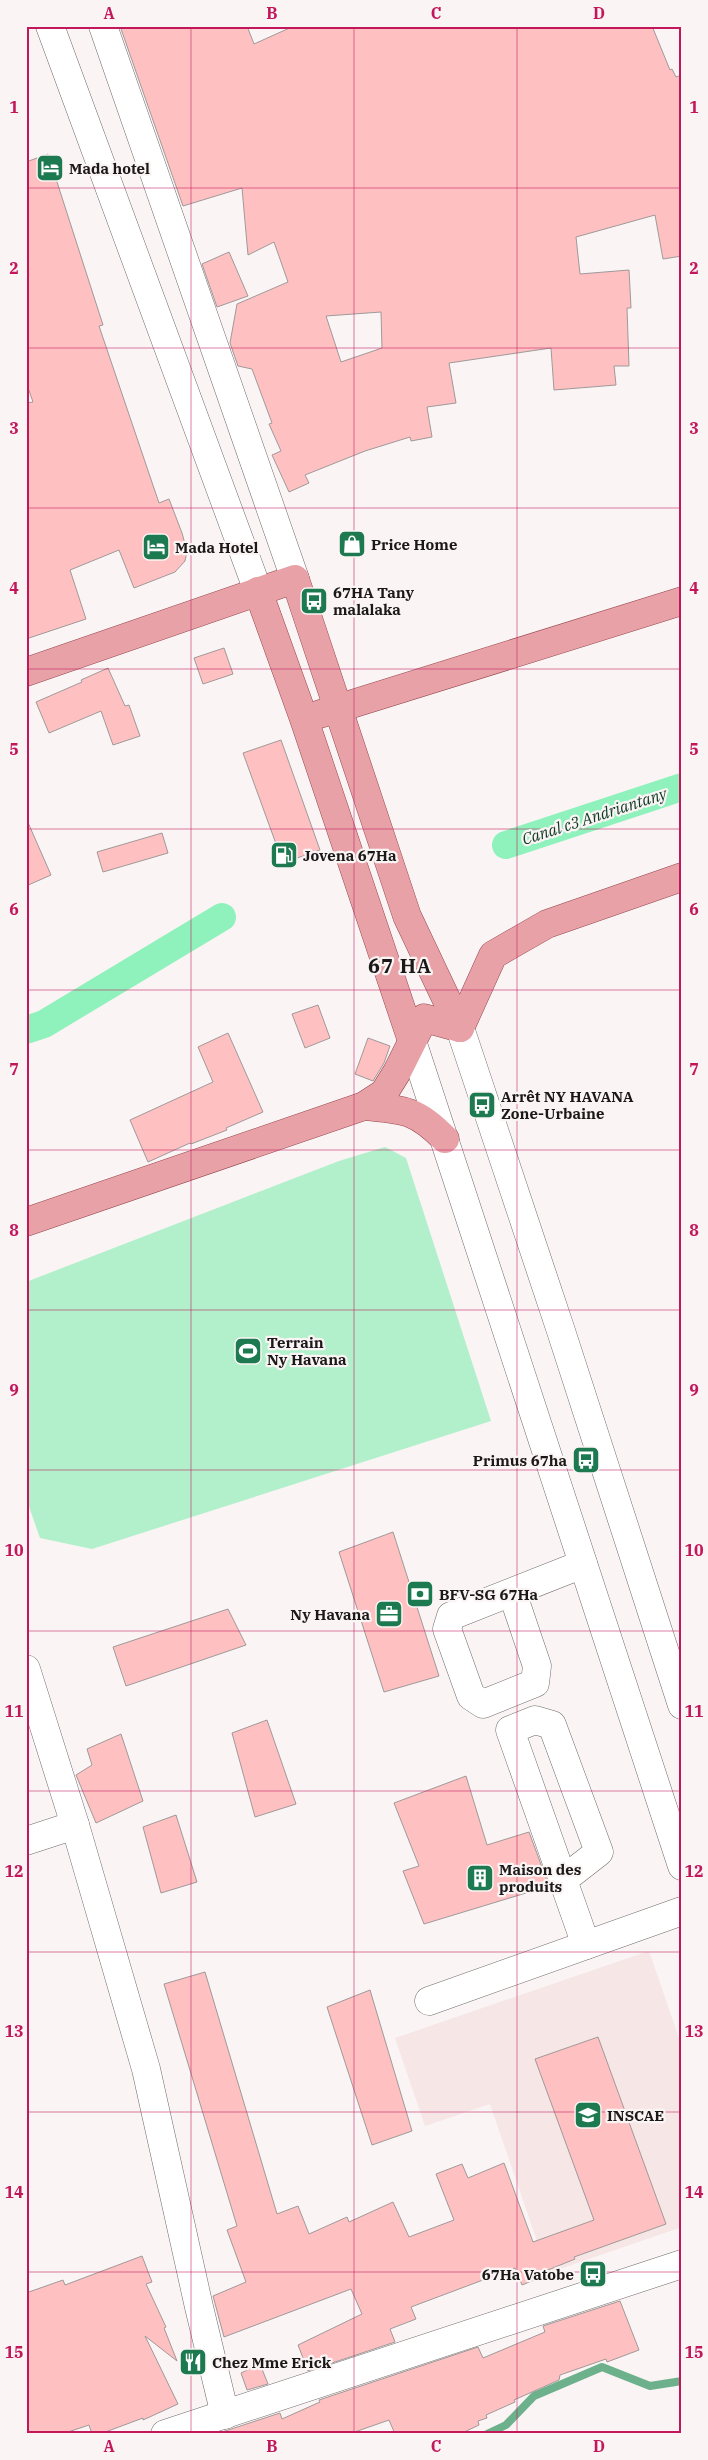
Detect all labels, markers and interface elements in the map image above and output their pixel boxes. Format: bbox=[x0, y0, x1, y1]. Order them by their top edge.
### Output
text: A bbox=[103, 3, 115, 23]
text: B bbox=[266, 3, 278, 23]
text: C bbox=[431, 3, 441, 23]
text: D bbox=[593, 3, 605, 23]
text: 1 bbox=[9, 97, 19, 117]
text: 1 bbox=[689, 97, 699, 117]
hotel icon: Mada hotel bbox=[35, 153, 65, 183]
place label: Mada hotel bbox=[69, 159, 150, 178]
text: 2 bbox=[9, 258, 19, 278]
text: 2 bbox=[689, 258, 699, 278]
text: 3 bbox=[9, 418, 19, 438]
text: 3 bbox=[689, 418, 699, 438]
shop icon: Price Home bbox=[337, 529, 367, 559]
hotel icon: Mada Hotel bbox=[141, 532, 171, 562]
place label: Price Home bbox=[371, 535, 457, 554]
place label: Mada Hotel bbox=[175, 538, 259, 557]
text: 4 bbox=[9, 578, 19, 598]
text: 4 bbox=[689, 578, 699, 598]
place label: 67HA Tany malalaka bbox=[333, 583, 414, 619]
bus stop icon: 67HA Tany malalaka bbox=[299, 586, 329, 616]
text: 5 bbox=[9, 739, 19, 759]
text: 5 bbox=[689, 739, 699, 759]
water label: Canal c3 Andriantany bbox=[519, 783, 670, 849]
fuel station icon: Jovena 67Ha bbox=[269, 840, 299, 870]
place label: Jovena 67Ha bbox=[303, 846, 397, 865]
text: 6 bbox=[9, 899, 19, 919]
text: 6 bbox=[689, 899, 699, 919]
district label: 67 HA bbox=[368, 952, 432, 979]
text: 7 bbox=[9, 1059, 19, 1079]
text: 7 bbox=[689, 1059, 699, 1079]
place label: Arrêt NY HAVANA Zone-Urbaine bbox=[501, 1087, 634, 1123]
bus stop icon: Arrêt NY HAVANA Zone-Urbaine bbox=[467, 1090, 497, 1120]
text: 8 bbox=[9, 1220, 19, 1240]
text: 8 bbox=[689, 1220, 699, 1240]
place label: Terrain Ny Havana bbox=[267, 1333, 347, 1369]
sports icon: Terrain Ny Havana bbox=[233, 1336, 263, 1366]
text: 9 bbox=[9, 1380, 19, 1400]
text: 9 bbox=[689, 1380, 699, 1400]
bus stop icon: Primus 67ha bbox=[571, 1445, 601, 1475]
place label: Primus 67ha bbox=[473, 1451, 567, 1470]
text: 10 bbox=[4, 1540, 24, 1560]
text: 10 bbox=[684, 1540, 704, 1560]
bank icon: BFV-SG 67Ha bbox=[405, 1579, 435, 1609]
place label: BFV-SG 67Ha bbox=[439, 1585, 539, 1604]
office icon: Ny Havana bbox=[374, 1599, 404, 1629]
place label: Ny Havana bbox=[290, 1605, 370, 1624]
text: 11 bbox=[4, 1701, 24, 1721]
text: 11 bbox=[684, 1701, 704, 1721]
place label: Maison des produits bbox=[499, 1860, 581, 1896]
text: 12 bbox=[4, 1861, 24, 1881]
text: 12 bbox=[684, 1861, 704, 1881]
building icon: Maison des produits bbox=[465, 1863, 495, 1893]
text: 13 bbox=[4, 2021, 24, 2041]
text: 13 bbox=[684, 2021, 704, 2041]
school or university icon: INSCAE bbox=[573, 2100, 603, 2130]
place label: INSCAE bbox=[607, 2106, 664, 2125]
text: 14 bbox=[4, 2182, 24, 2202]
text: 14 bbox=[684, 2182, 704, 2202]
bus stop icon: 67Ha Vatobe bbox=[578, 2259, 608, 2289]
place label: 67Ha Vatobe bbox=[482, 2265, 574, 2284]
text: 15 bbox=[4, 2342, 24, 2362]
text: 15 bbox=[684, 2342, 704, 2362]
restaurant icon: Chez Mme Erick bbox=[178, 2347, 208, 2377]
place label: Chez Mme Erick bbox=[212, 2353, 332, 2372]
text: A bbox=[103, 2436, 115, 2456]
text: B bbox=[266, 2436, 278, 2456]
text: C bbox=[431, 2436, 441, 2456]
text: D bbox=[593, 2436, 605, 2456]

